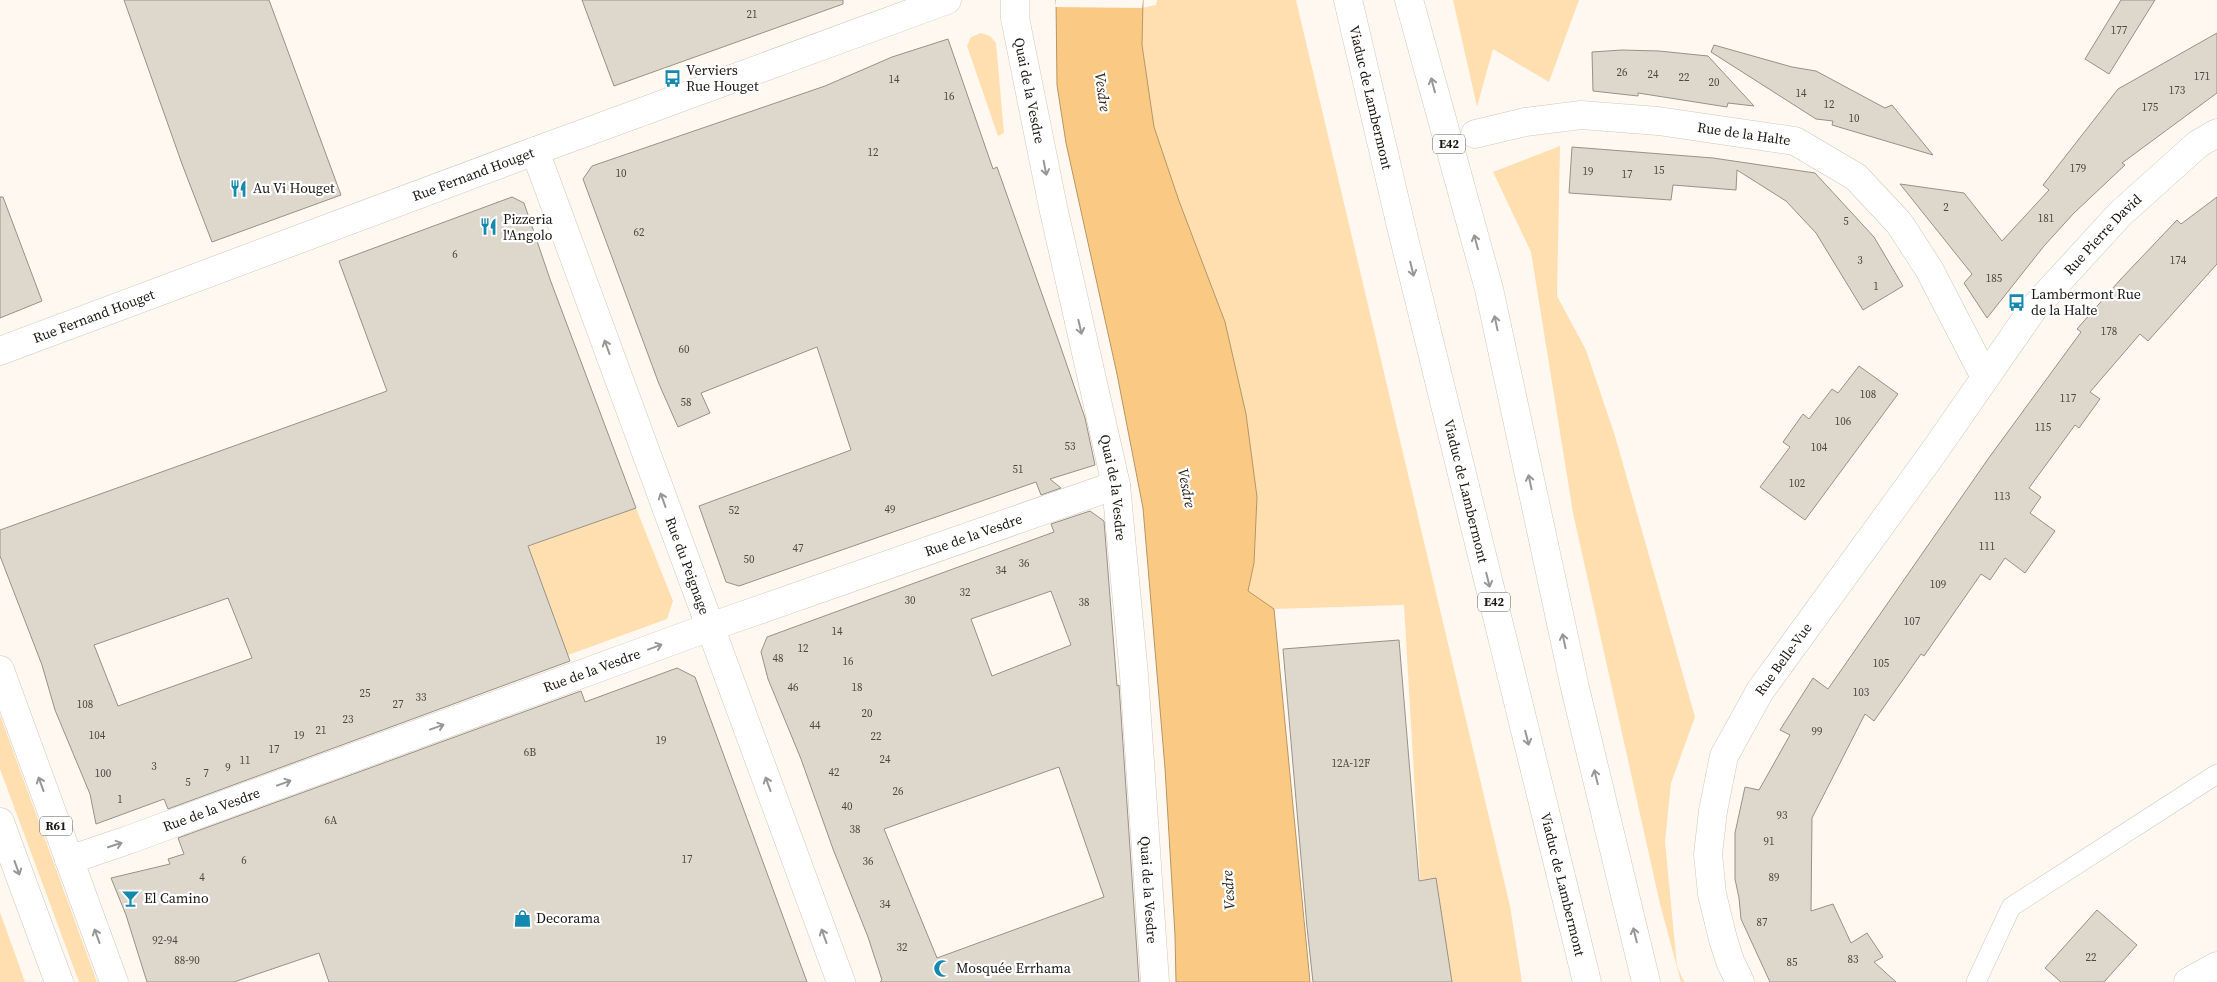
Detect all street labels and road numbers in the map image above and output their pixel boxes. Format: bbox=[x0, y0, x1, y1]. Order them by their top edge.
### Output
street label: Viaduc de Lambermont bbox=[1344, 23, 1397, 172]
street label: Quai de la Vesdre bbox=[1009, 36, 1050, 145]
street label: Rue de la Halte bbox=[1696, 117, 1792, 150]
road number: E42 bbox=[1433, 134, 1465, 154]
street label: Rue Fernand Houget bbox=[409, 142, 537, 206]
street label: Rue Pierre David bbox=[2059, 189, 2146, 279]
street label: Rue Fernand Houget bbox=[30, 284, 158, 348]
street label: Viaduc de Lambermont bbox=[1439, 417, 1494, 565]
street label: Quai de la Vesdre bbox=[1095, 432, 1131, 542]
street label: Rue de la Vesdre bbox=[922, 509, 1025, 561]
street label: Rue du Peignage bbox=[661, 514, 715, 618]
road number: E42 bbox=[1478, 592, 1510, 612]
street label: Rue Belle-Vue bbox=[1750, 618, 1817, 700]
street label: Rue de la Vesdre bbox=[540, 643, 643, 697]
street label: Rue de la Vesdre bbox=[160, 783, 263, 836]
street label: Viaduc de Lambermont bbox=[1536, 810, 1590, 959]
road number: R61 bbox=[40, 816, 72, 836]
street label: Quai de la Vesdre bbox=[1135, 835, 1162, 944]

